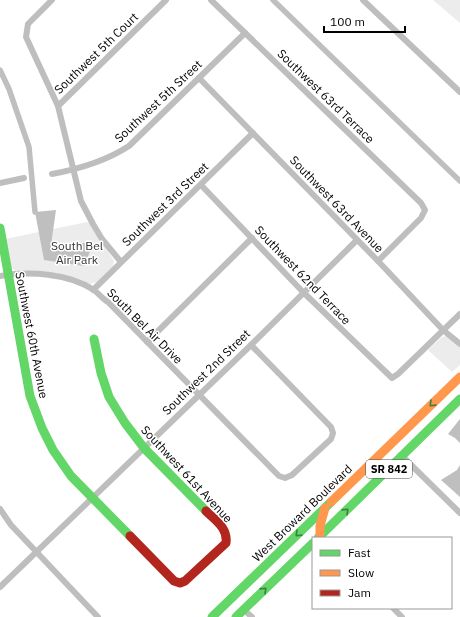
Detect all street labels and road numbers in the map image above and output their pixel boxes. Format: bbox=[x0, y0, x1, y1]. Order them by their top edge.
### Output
street label: Southwest 5th Court bbox=[51, 9, 141, 97]
street label: Southwest 63rd Terrace bbox=[274, 46, 378, 146]
street label: Southwest 5th Street bbox=[111, 57, 205, 145]
street label: Southwest 63rd Avenue bbox=[287, 153, 387, 256]
street label: Southwest 3rd Street bbox=[119, 159, 211, 249]
street label: Southwest 62nd Terrace bbox=[252, 223, 354, 328]
street label: Southwest 60th Avenue bbox=[12, 271, 52, 400]
street label: South Bel Air Drive bbox=[104, 285, 186, 367]
street label: Southwest 2nd Street bbox=[159, 326, 253, 418]
street label: Southwest 61st Avenue bbox=[138, 422, 236, 526]
road number: SR 842 bbox=[366, 460, 412, 478]
street label: West Broward Boulevard bbox=[249, 461, 355, 565]

